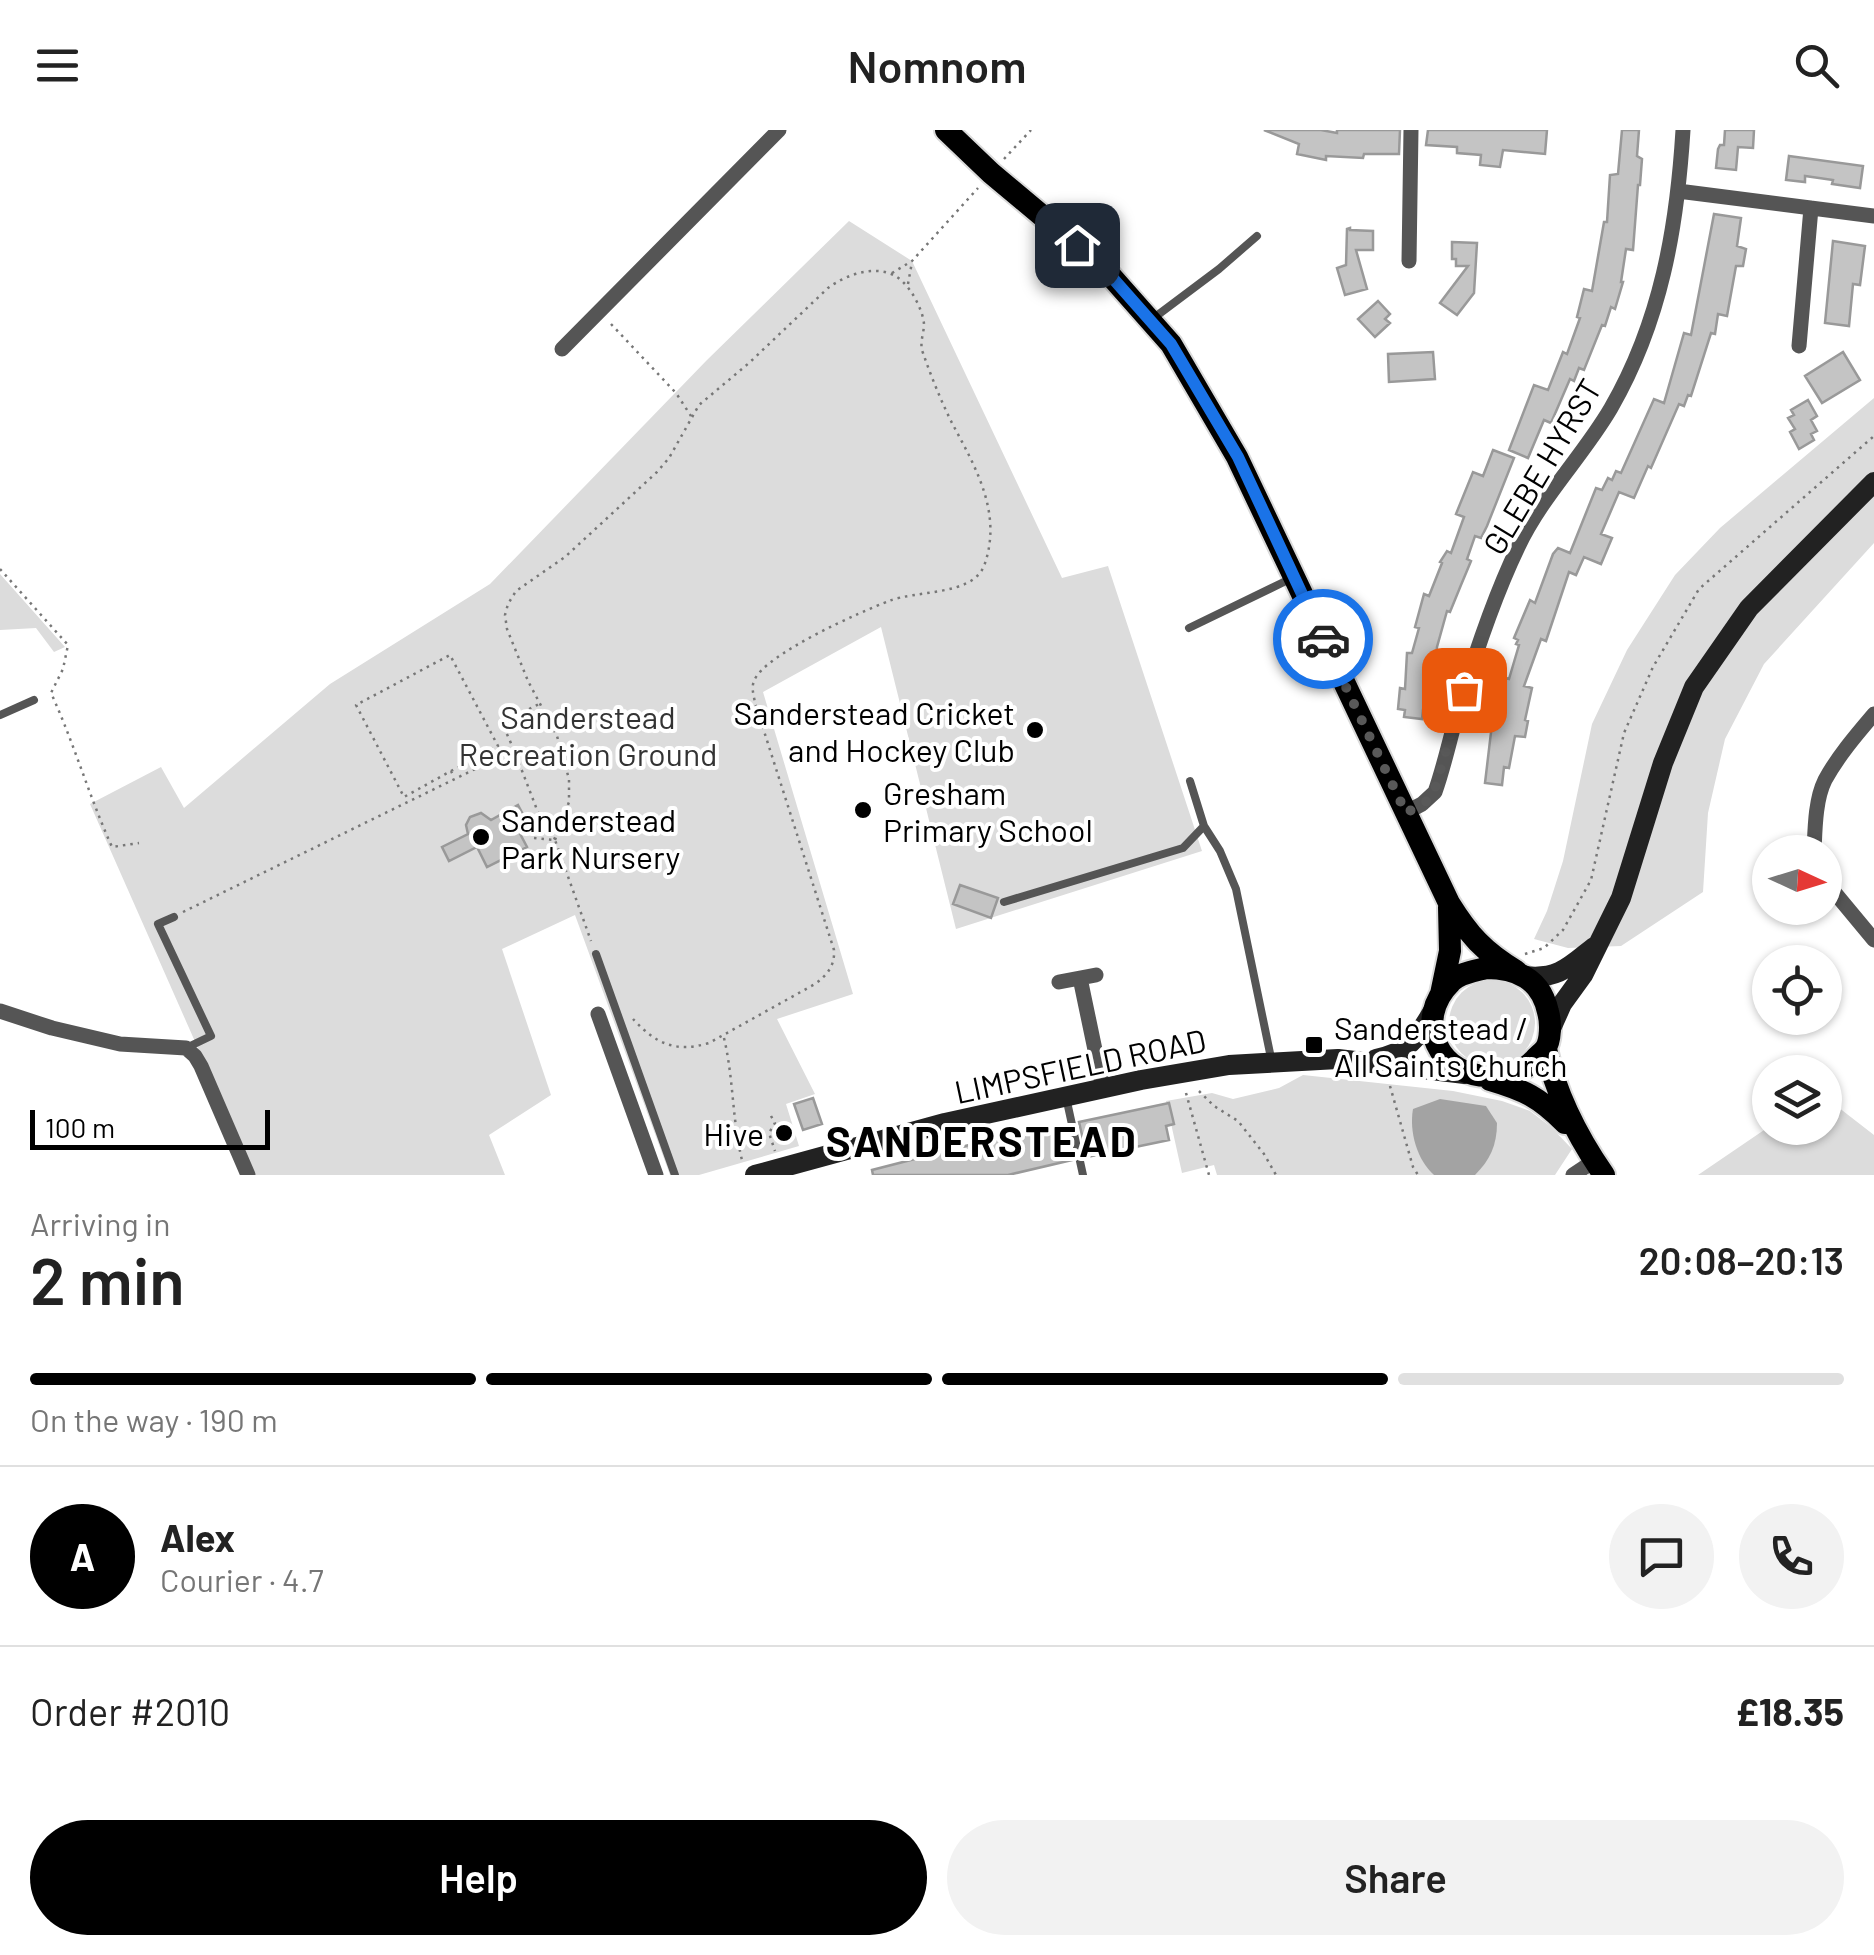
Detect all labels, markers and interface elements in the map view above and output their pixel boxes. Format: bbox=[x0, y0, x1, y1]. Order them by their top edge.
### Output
icon: menu bbox=[30, 38, 85, 93]
text: Nomnom bbox=[847, 38, 1027, 92]
icon: search bbox=[1789, 38, 1844, 93]
pin bbox=[1035, 203, 1120, 288]
icon: home bbox=[1050, 218, 1105, 273]
street label: GLEBE HYRST bbox=[1474, 371, 1608, 561]
courier bbox=[1273, 589, 1373, 689]
icon: car bbox=[1296, 612, 1351, 667]
pin bbox=[1422, 648, 1507, 733]
icon: bag bbox=[1437, 663, 1492, 718]
place label: Sanderstead Cricket and Hockey Club bbox=[733, 693, 1015, 768]
park label: Sanderstead Recreation Ground bbox=[459, 697, 717, 772]
marker: Sanderstead Cricket and Hockey Club bbox=[1024, 719, 1046, 741]
place label: Gresham Primary School bbox=[883, 773, 1093, 848]
marker: Gresham Primary School bbox=[852, 799, 874, 821]
place label: Sanderstead Park Nursery bbox=[501, 800, 681, 875]
marker: Sanderstead Park Nursery bbox=[470, 826, 492, 848]
north arrow bbox=[1752, 835, 1842, 925]
map controls bbox=[1752, 835, 1842, 1145]
button: locate bbox=[1752, 945, 1842, 1035]
place label: Sanderstead / All Saints Church bbox=[1334, 1008, 1568, 1083]
street label: LIMPSFIELD ROAD bbox=[951, 1020, 1209, 1110]
marker: Sanderstead / All Saints Church bbox=[1303, 1034, 1325, 1056]
button: layers bbox=[1752, 1055, 1842, 1145]
scale bar bbox=[30, 1105, 270, 1150]
text: 100 m bbox=[45, 1110, 115, 1144]
place label: Hive bbox=[703, 1114, 764, 1152]
district label: SANDERSTEAD bbox=[826, 1115, 1138, 1165]
marker: Hive bbox=[773, 1122, 795, 1144]
text: Arriving in bbox=[30, 1204, 170, 1242]
text: 20:08–20:13 bbox=[1639, 1237, 1844, 1283]
text: 2 min bbox=[30, 1240, 185, 1318]
text: On the way · 190 m bbox=[30, 1400, 278, 1438]
button: chat bbox=[1609, 1504, 1714, 1609]
button: phone bbox=[1739, 1504, 1844, 1609]
text: Alex bbox=[160, 1514, 235, 1560]
text: A bbox=[70, 1533, 95, 1579]
text: Courier · 4.7 bbox=[160, 1560, 324, 1598]
text: Order #2010 bbox=[30, 1688, 230, 1734]
text: £18.35 bbox=[1735, 1688, 1844, 1734]
button: Help bbox=[30, 1820, 927, 1935]
button: Share bbox=[947, 1820, 1844, 1935]

